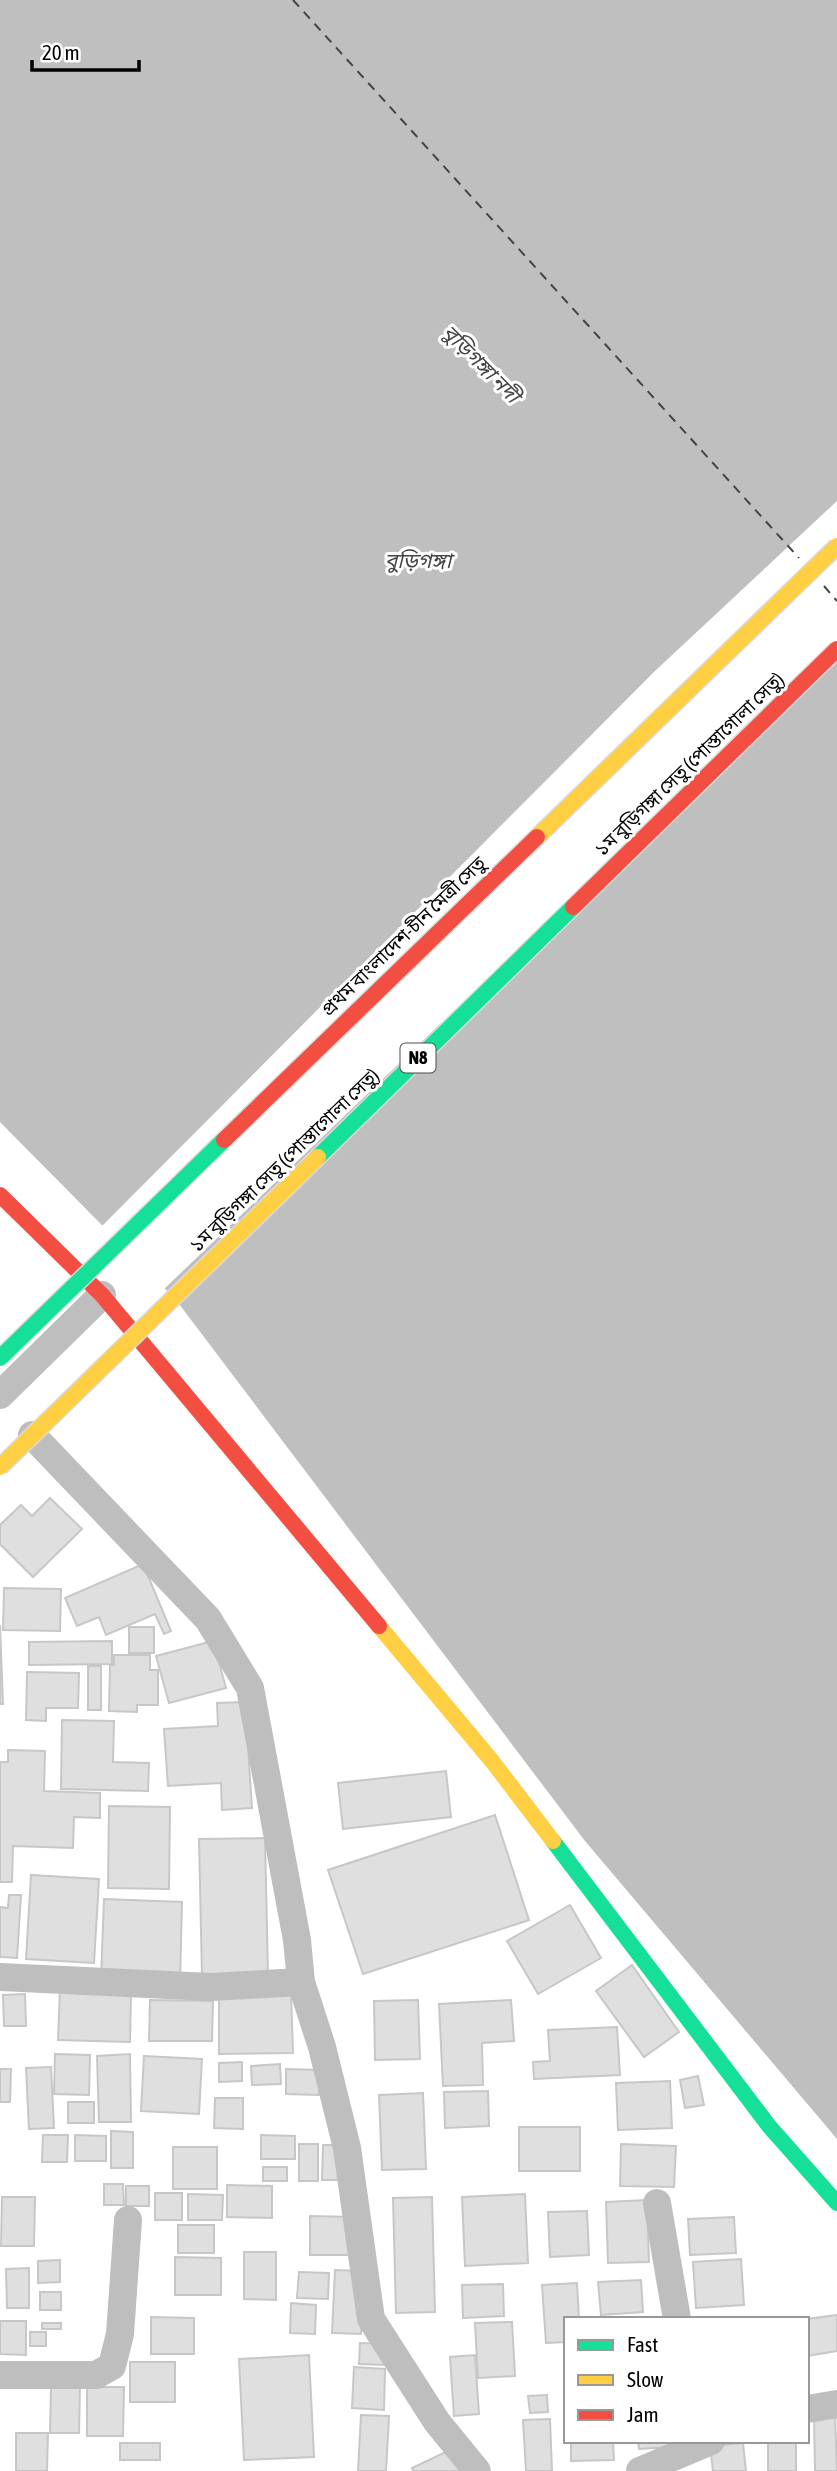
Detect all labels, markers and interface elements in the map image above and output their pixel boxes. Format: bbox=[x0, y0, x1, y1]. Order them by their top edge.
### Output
scale bar bbox=[32, 28, 138, 72]
text: 20 m bbox=[42, 40, 80, 64]
water label: বুড়িগঙ্গা নদী bbox=[437, 320, 528, 411]
water label: বুড়িগঙ্গা bbox=[385, 548, 456, 573]
street label: ১ম বুড়িগঙ্গা সেতু (পোস্তাগোলা সেতু) bbox=[590, 668, 789, 861]
street label: প্রথম বাংলাদেশ-চীন মৈত্রী সেতু bbox=[316, 851, 491, 1021]
road number: N8 bbox=[400, 1044, 436, 1072]
street label: ১ম বুড়িগঙ্গা সেতু (পোস্তাগোলা সেতু) bbox=[185, 1064, 384, 1257]
legend bbox=[564, 2317, 809, 2443]
text: Fast bbox=[627, 2332, 658, 2356]
text: Slow bbox=[627, 2367, 664, 2391]
text: Jam bbox=[627, 2402, 659, 2426]

